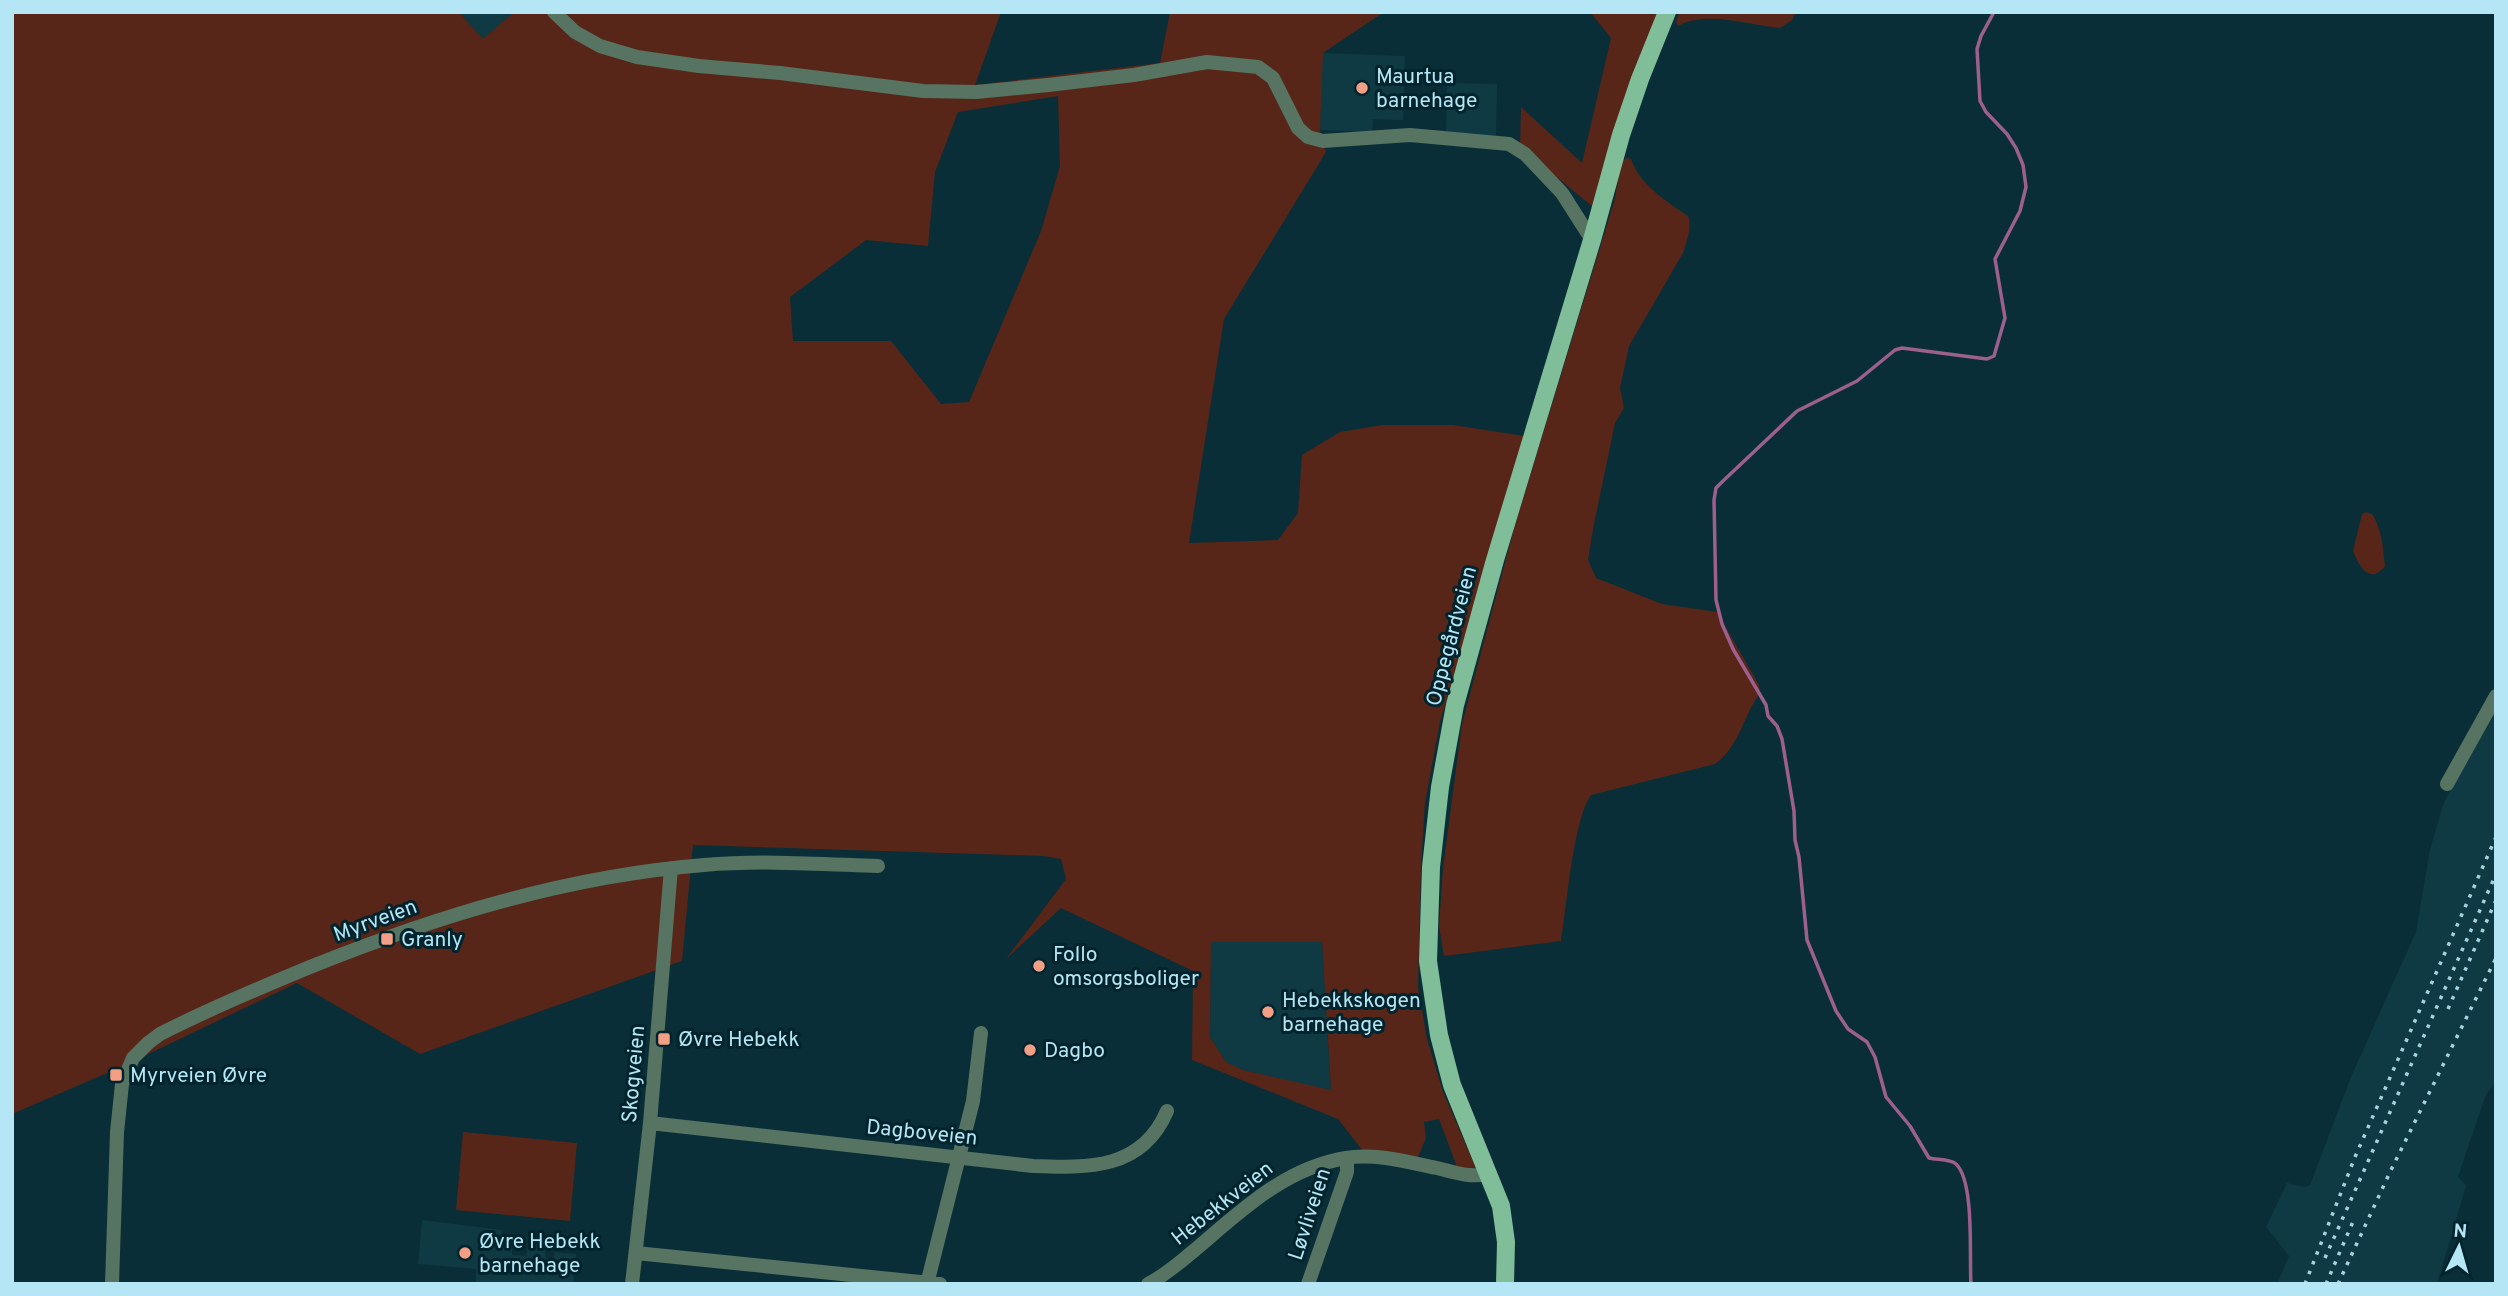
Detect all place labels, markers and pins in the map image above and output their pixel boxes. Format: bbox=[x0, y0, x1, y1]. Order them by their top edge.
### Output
place label: Maurtua barnehage bbox=[1376, 64, 1477, 115]
marker: Maurtua barnehage bbox=[1354, 80, 1370, 96]
place label: Granly bbox=[401, 927, 463, 954]
marker: Granly bbox=[379, 931, 395, 947]
place label: Follo omsorgsboliger bbox=[1053, 942, 1199, 993]
marker: Follo omsorgsboliger bbox=[1031, 958, 1047, 974]
place label: Hebekkskogen barnehage bbox=[1282, 988, 1421, 1039]
marker: Hebekkskogen barnehage bbox=[1260, 1004, 1276, 1020]
place label: Øvre Hebekk bbox=[678, 1027, 800, 1054]
marker: Øvre Hebekk bbox=[656, 1031, 672, 1047]
place label: Dagbo bbox=[1044, 1038, 1105, 1065]
marker: Dagbo bbox=[1022, 1042, 1038, 1058]
place label: Myrveien Øvre bbox=[130, 1063, 267, 1090]
marker: Myrveien Øvre bbox=[108, 1067, 124, 1083]
place label: Øvre Hebekk barnehage bbox=[479, 1229, 601, 1280]
marker: Øvre Hebekk barnehage bbox=[457, 1245, 473, 1261]

